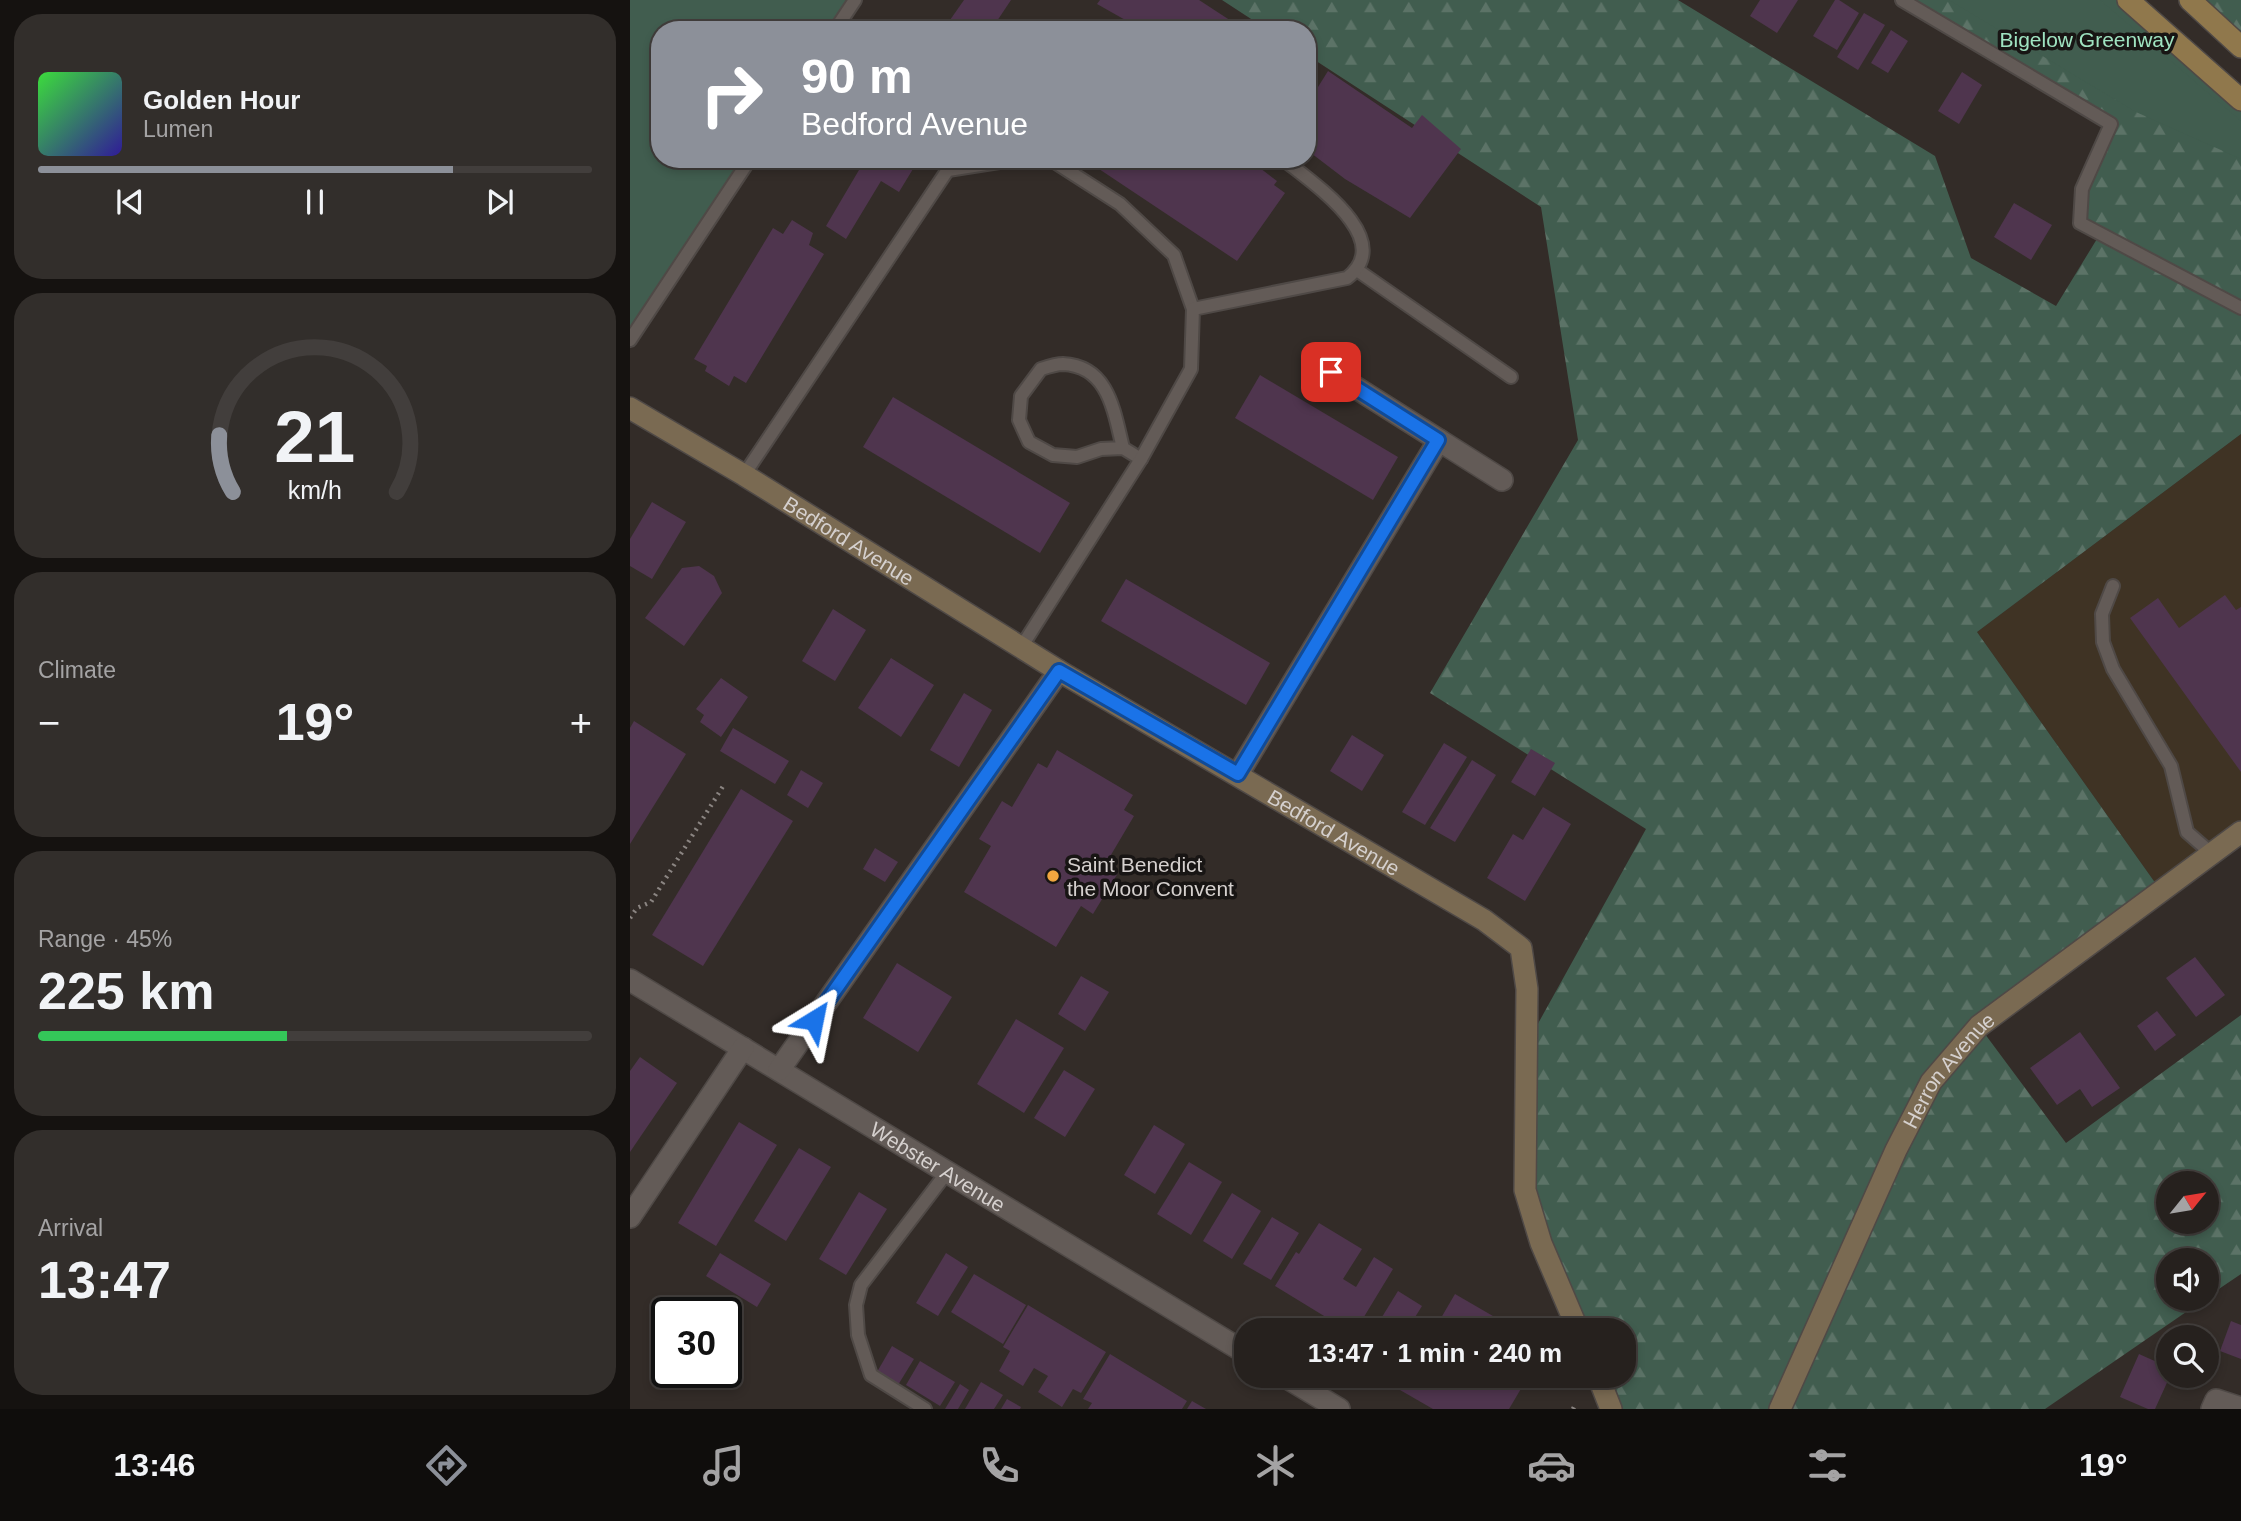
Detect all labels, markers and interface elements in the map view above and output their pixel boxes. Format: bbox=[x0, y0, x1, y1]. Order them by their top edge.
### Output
park label: Bigelow Greenway bbox=[1999, 28, 2175, 51]
icon: right bbox=[686, 49, 777, 140]
text: 90 m bbox=[801, 49, 913, 103]
text: Golden Hour bbox=[143, 85, 300, 115]
text: Bedford Avenue bbox=[801, 106, 1028, 142]
text: Lumen bbox=[143, 116, 213, 142]
icon: previous bbox=[111, 183, 149, 221]
icon: pause bbox=[296, 183, 334, 221]
icon: next bbox=[481, 183, 519, 221]
pin bbox=[1301, 342, 1361, 402]
icon: arrive bbox=[1312, 353, 1350, 391]
text: 21 bbox=[275, 396, 355, 477]
text: km/h bbox=[288, 475, 342, 503]
street label: Bedford Avenue bbox=[780, 491, 918, 590]
text: Climate bbox=[38, 657, 116, 683]
text: 19° bbox=[276, 693, 354, 751]
text: − bbox=[38, 702, 60, 744]
text: + bbox=[570, 702, 592, 744]
street label: Bedford Avenue bbox=[1264, 785, 1404, 880]
place label: Saint Benedict the Moor Convent bbox=[1067, 853, 1234, 900]
marker: Saint Benedict the Moor Convent bbox=[1045, 868, 1061, 884]
text: Range · 45% bbox=[38, 926, 172, 952]
text: 225 km bbox=[38, 962, 214, 1020]
position arrow bbox=[777, 983, 851, 1057]
street label: Herron Avenue bbox=[1898, 1007, 1999, 1132]
street label: Webster Avenue bbox=[866, 1117, 1010, 1216]
north arrow bbox=[2156, 1171, 2219, 1234]
map controls bbox=[2156, 1171, 2219, 1388]
text: Arrival bbox=[38, 1215, 103, 1241]
button: sound bbox=[2156, 1248, 2219, 1311]
text: 13:47 bbox=[38, 1251, 171, 1309]
speed limit sign: 30 bbox=[651, 1297, 742, 1388]
button: search bbox=[2156, 1325, 2219, 1388]
text: 13:47 · 1 min · 240 m bbox=[1308, 1338, 1562, 1368]
icon: directions bbox=[422, 1441, 471, 1490]
icon: music bbox=[699, 1441, 748, 1490]
icon: phone bbox=[975, 1441, 1024, 1490]
icon: climate bbox=[1251, 1441, 1300, 1490]
icon: car bbox=[1527, 1441, 1576, 1490]
icon: filters bbox=[1803, 1441, 1852, 1490]
text: 13:46 bbox=[114, 1447, 195, 1483]
text: 19° bbox=[2079, 1447, 2127, 1483]

